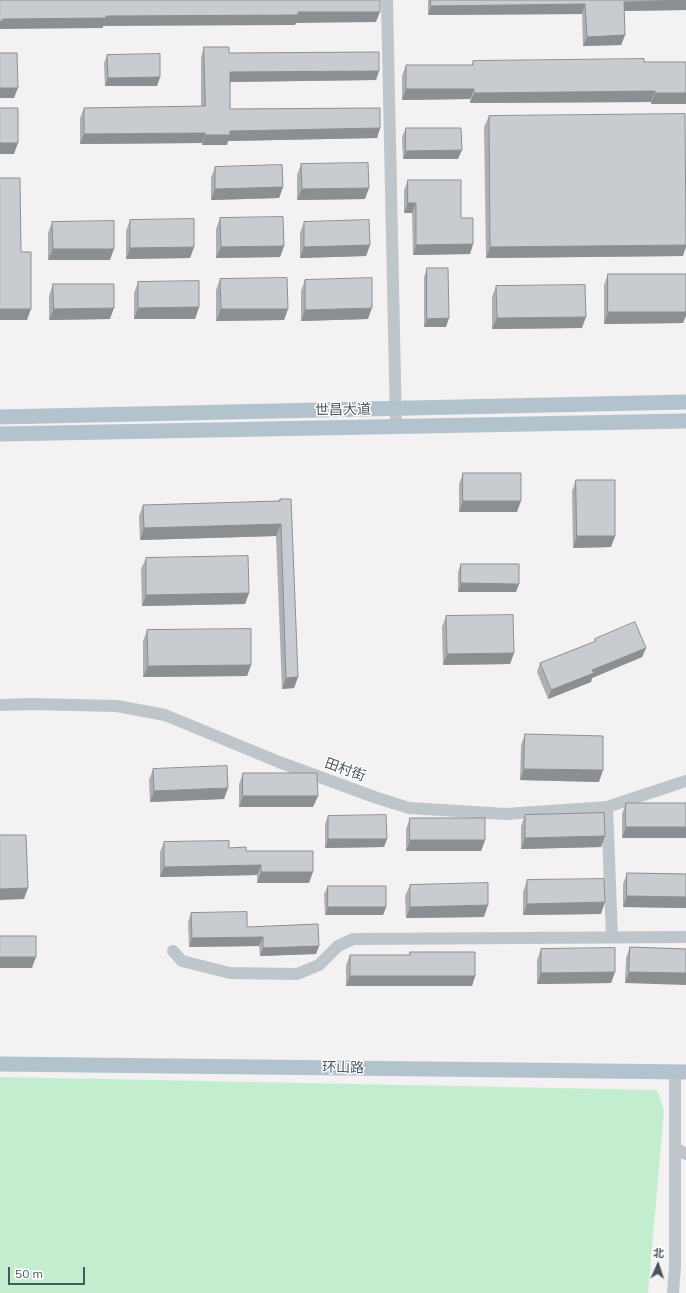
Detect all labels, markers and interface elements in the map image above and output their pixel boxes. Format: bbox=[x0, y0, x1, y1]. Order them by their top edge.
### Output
street label: 世昌大道 bbox=[315, 401, 371, 419]
street label: 田村街 bbox=[322, 755, 368, 785]
street label: 环山路 bbox=[322, 1059, 364, 1077]
north arrow bbox=[638, 1245, 678, 1285]
text: 北 bbox=[653, 1246, 664, 1260]
scale bar bbox=[10, 1259, 87, 1285]
text: 50 m bbox=[15, 1266, 43, 1281]

